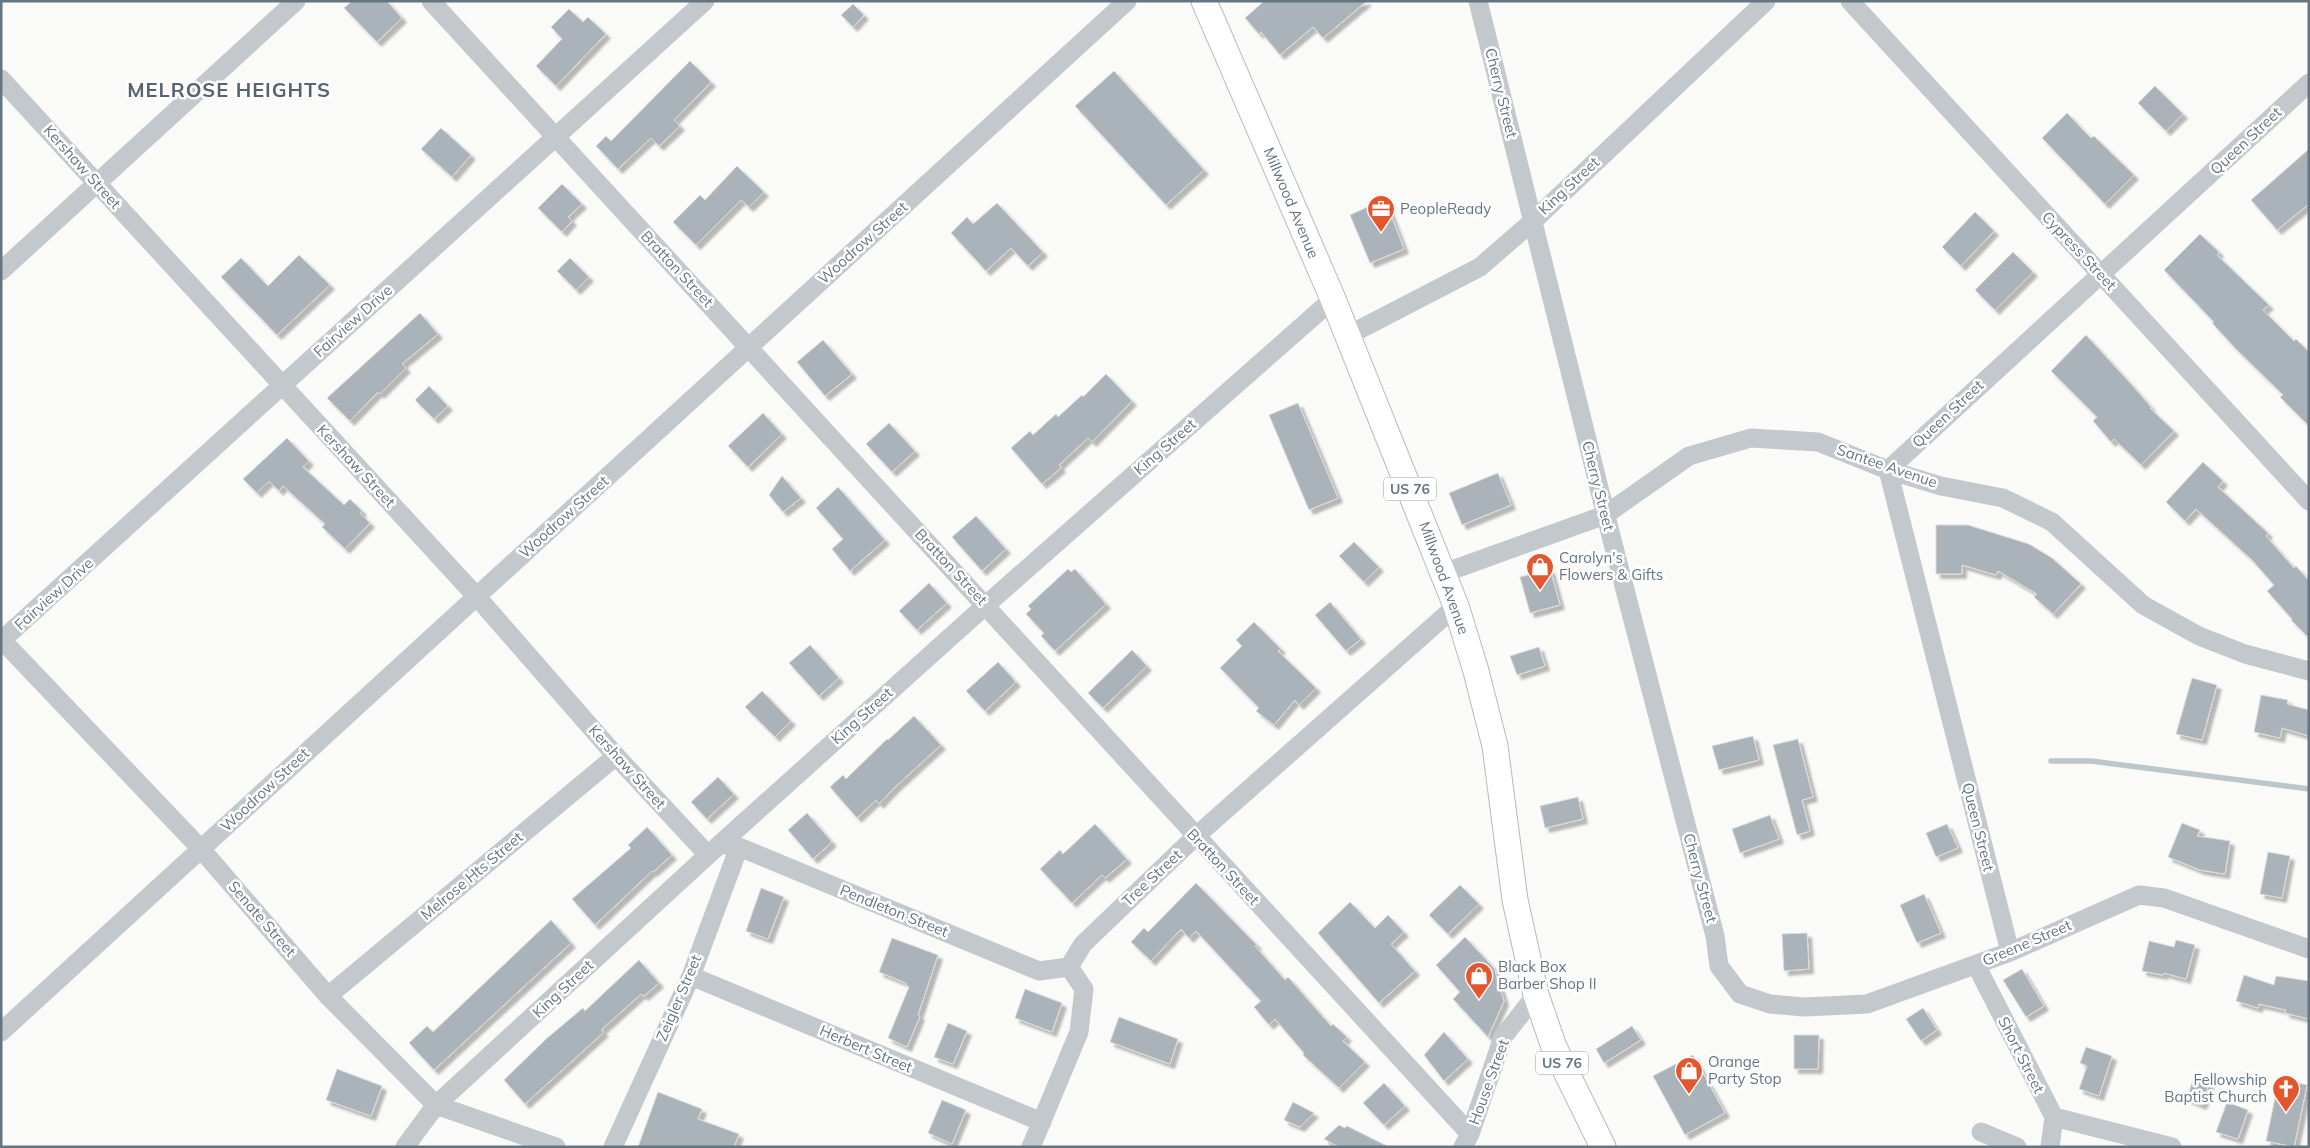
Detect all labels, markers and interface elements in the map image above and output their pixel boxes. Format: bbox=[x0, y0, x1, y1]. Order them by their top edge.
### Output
street label: Cherry Street bbox=[1481, 46, 1522, 140]
district label: MELROSE HEIGHTS bbox=[127, 77, 331, 102]
street label: Queen Street bbox=[2206, 103, 2285, 179]
street label: Kershaw Street bbox=[40, 121, 125, 213]
street label: Millwood Avenue bbox=[1260, 144, 1323, 261]
street label: King Street bbox=[1534, 153, 1603, 219]
office icon: PeopleReady bbox=[1366, 194, 1396, 233]
street label: Woodrow Street bbox=[814, 197, 911, 288]
place label: PeopleReady bbox=[1400, 199, 1491, 218]
street label: Cypress Street bbox=[2038, 207, 2121, 294]
street label: Bratton Street bbox=[637, 227, 718, 311]
street label: Fairview Drive bbox=[309, 280, 396, 361]
street label: Queen Street bbox=[1908, 376, 1987, 452]
street label: King Street bbox=[1130, 414, 1200, 479]
street label: Kershaw Street bbox=[313, 420, 400, 511]
street label: Cherry Street bbox=[1578, 439, 1619, 533]
street label: Santee Avenue bbox=[1835, 439, 1940, 492]
street label: Woodrow Street bbox=[515, 471, 612, 562]
road number: US 76 bbox=[1384, 478, 1436, 500]
street label: Millwood Avenue bbox=[1415, 519, 1474, 637]
street label: Bratton Street bbox=[911, 525, 992, 609]
place label: Carolyn's Flowers & Gifts bbox=[1559, 548, 1663, 584]
shop icon: Carolyn's Flowers & Gifts bbox=[1525, 552, 1555, 591]
street label: Fairview Drive bbox=[10, 553, 97, 634]
street label: King Street bbox=[827, 683, 896, 748]
street label: Kershaw Street bbox=[585, 721, 670, 813]
street label: Woodrow Street bbox=[216, 744, 313, 836]
street label: Queen Street bbox=[1958, 781, 1999, 873]
street label: Bratton Street bbox=[1183, 825, 1264, 909]
street label: Melrose Hts Street bbox=[417, 827, 527, 924]
street label: Cherry Street bbox=[1679, 831, 1722, 925]
street label: Tree Street bbox=[1118, 845, 1186, 910]
street label: Senate Street bbox=[224, 877, 300, 960]
street label: Pendleton Street bbox=[837, 880, 951, 941]
street label: Greene Street bbox=[1979, 915, 2074, 970]
street label: Zeigler Street bbox=[652, 952, 705, 1044]
street label: King Street bbox=[528, 956, 597, 1022]
place label: Black Box Barber Shop II bbox=[1498, 957, 1597, 993]
shop icon: Black Box Barber Shop II bbox=[1464, 961, 1494, 1000]
street label: Short Street bbox=[1994, 1013, 2049, 1096]
street label: Herbert Street bbox=[817, 1021, 915, 1077]
street label: House Street bbox=[1464, 1036, 1513, 1127]
road number: US 76 bbox=[1536, 1052, 1588, 1074]
place label: Orange Party Stop bbox=[1708, 1052, 1782, 1088]
shop icon: Orange Party Stop bbox=[1674, 1056, 1704, 1095]
place label: Fellowship Baptist Church bbox=[2164, 1070, 2267, 1106]
church icon: Fellowship Baptist Church bbox=[2271, 1074, 2301, 1113]

